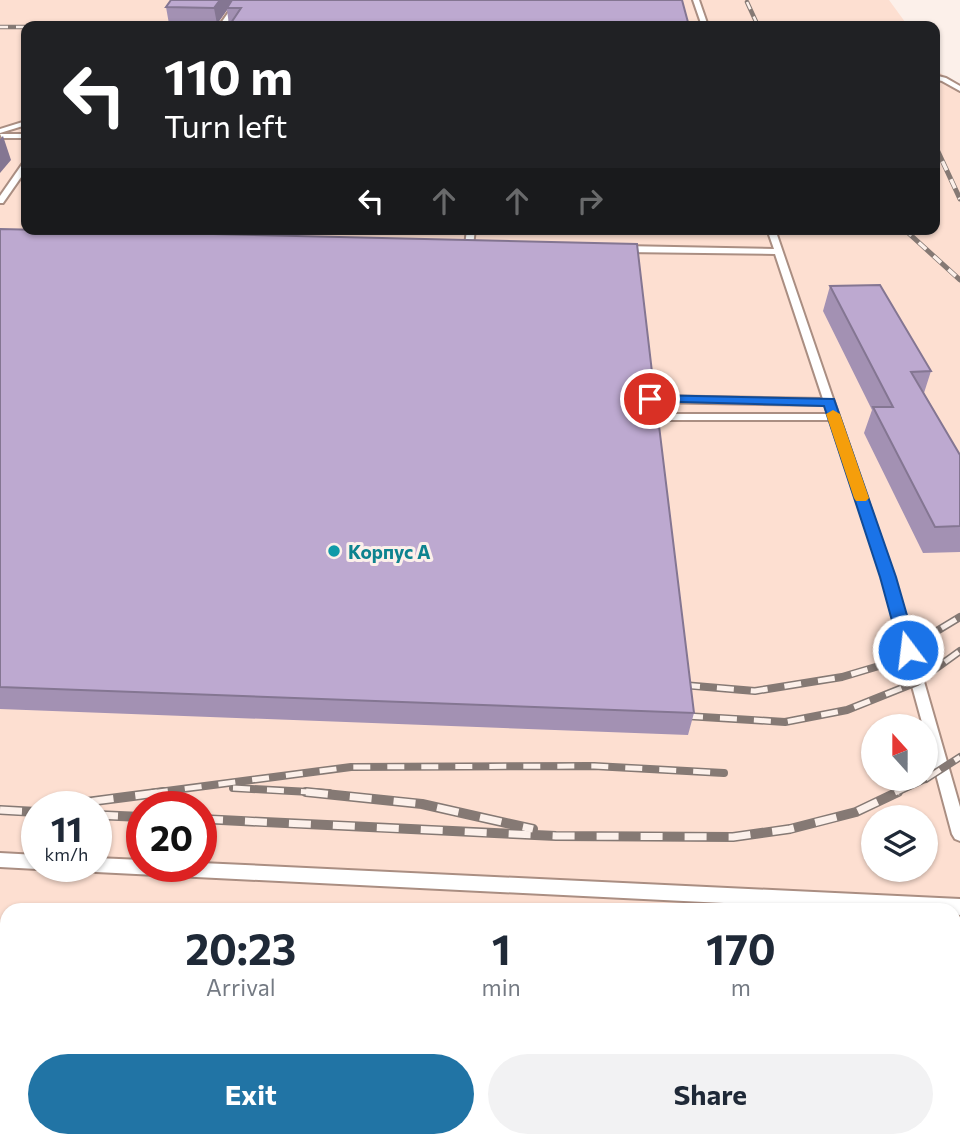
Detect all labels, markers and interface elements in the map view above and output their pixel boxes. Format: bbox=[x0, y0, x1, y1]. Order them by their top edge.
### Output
text: 110 m bbox=[164, 45, 293, 105]
icon: left bbox=[49, 49, 140, 140]
text: Turn left bbox=[164, 105, 288, 145]
icon: left bbox=[352, 182, 390, 220]
icon: ahead bbox=[425, 182, 463, 220]
icon: ahead bbox=[498, 182, 536, 220]
icon: right bbox=[571, 182, 609, 220]
pin bbox=[620, 369, 680, 429]
icon: arrive bbox=[631, 380, 669, 418]
place label: Корпус А bbox=[348, 540, 431, 563]
marker: Корпус А bbox=[326, 543, 342, 559]
position arrow bbox=[871, 613, 945, 687]
north arrow bbox=[861, 714, 938, 791]
map controls bbox=[861, 714, 938, 882]
speed limit sign: 20 bbox=[126, 791, 217, 882]
button: layers bbox=[861, 805, 938, 882]
text: 11 bbox=[51, 806, 82, 849]
text: km/h bbox=[45, 843, 88, 865]
text: 20:23 bbox=[185, 922, 296, 974]
text: 1 bbox=[492, 922, 511, 974]
text: 170 bbox=[706, 922, 776, 974]
text: Arrival bbox=[206, 973, 276, 1001]
text: min bbox=[482, 973, 521, 1001]
text: m bbox=[731, 973, 751, 1001]
button: Exit bbox=[28, 1054, 474, 1134]
button: Share bbox=[488, 1054, 933, 1134]

